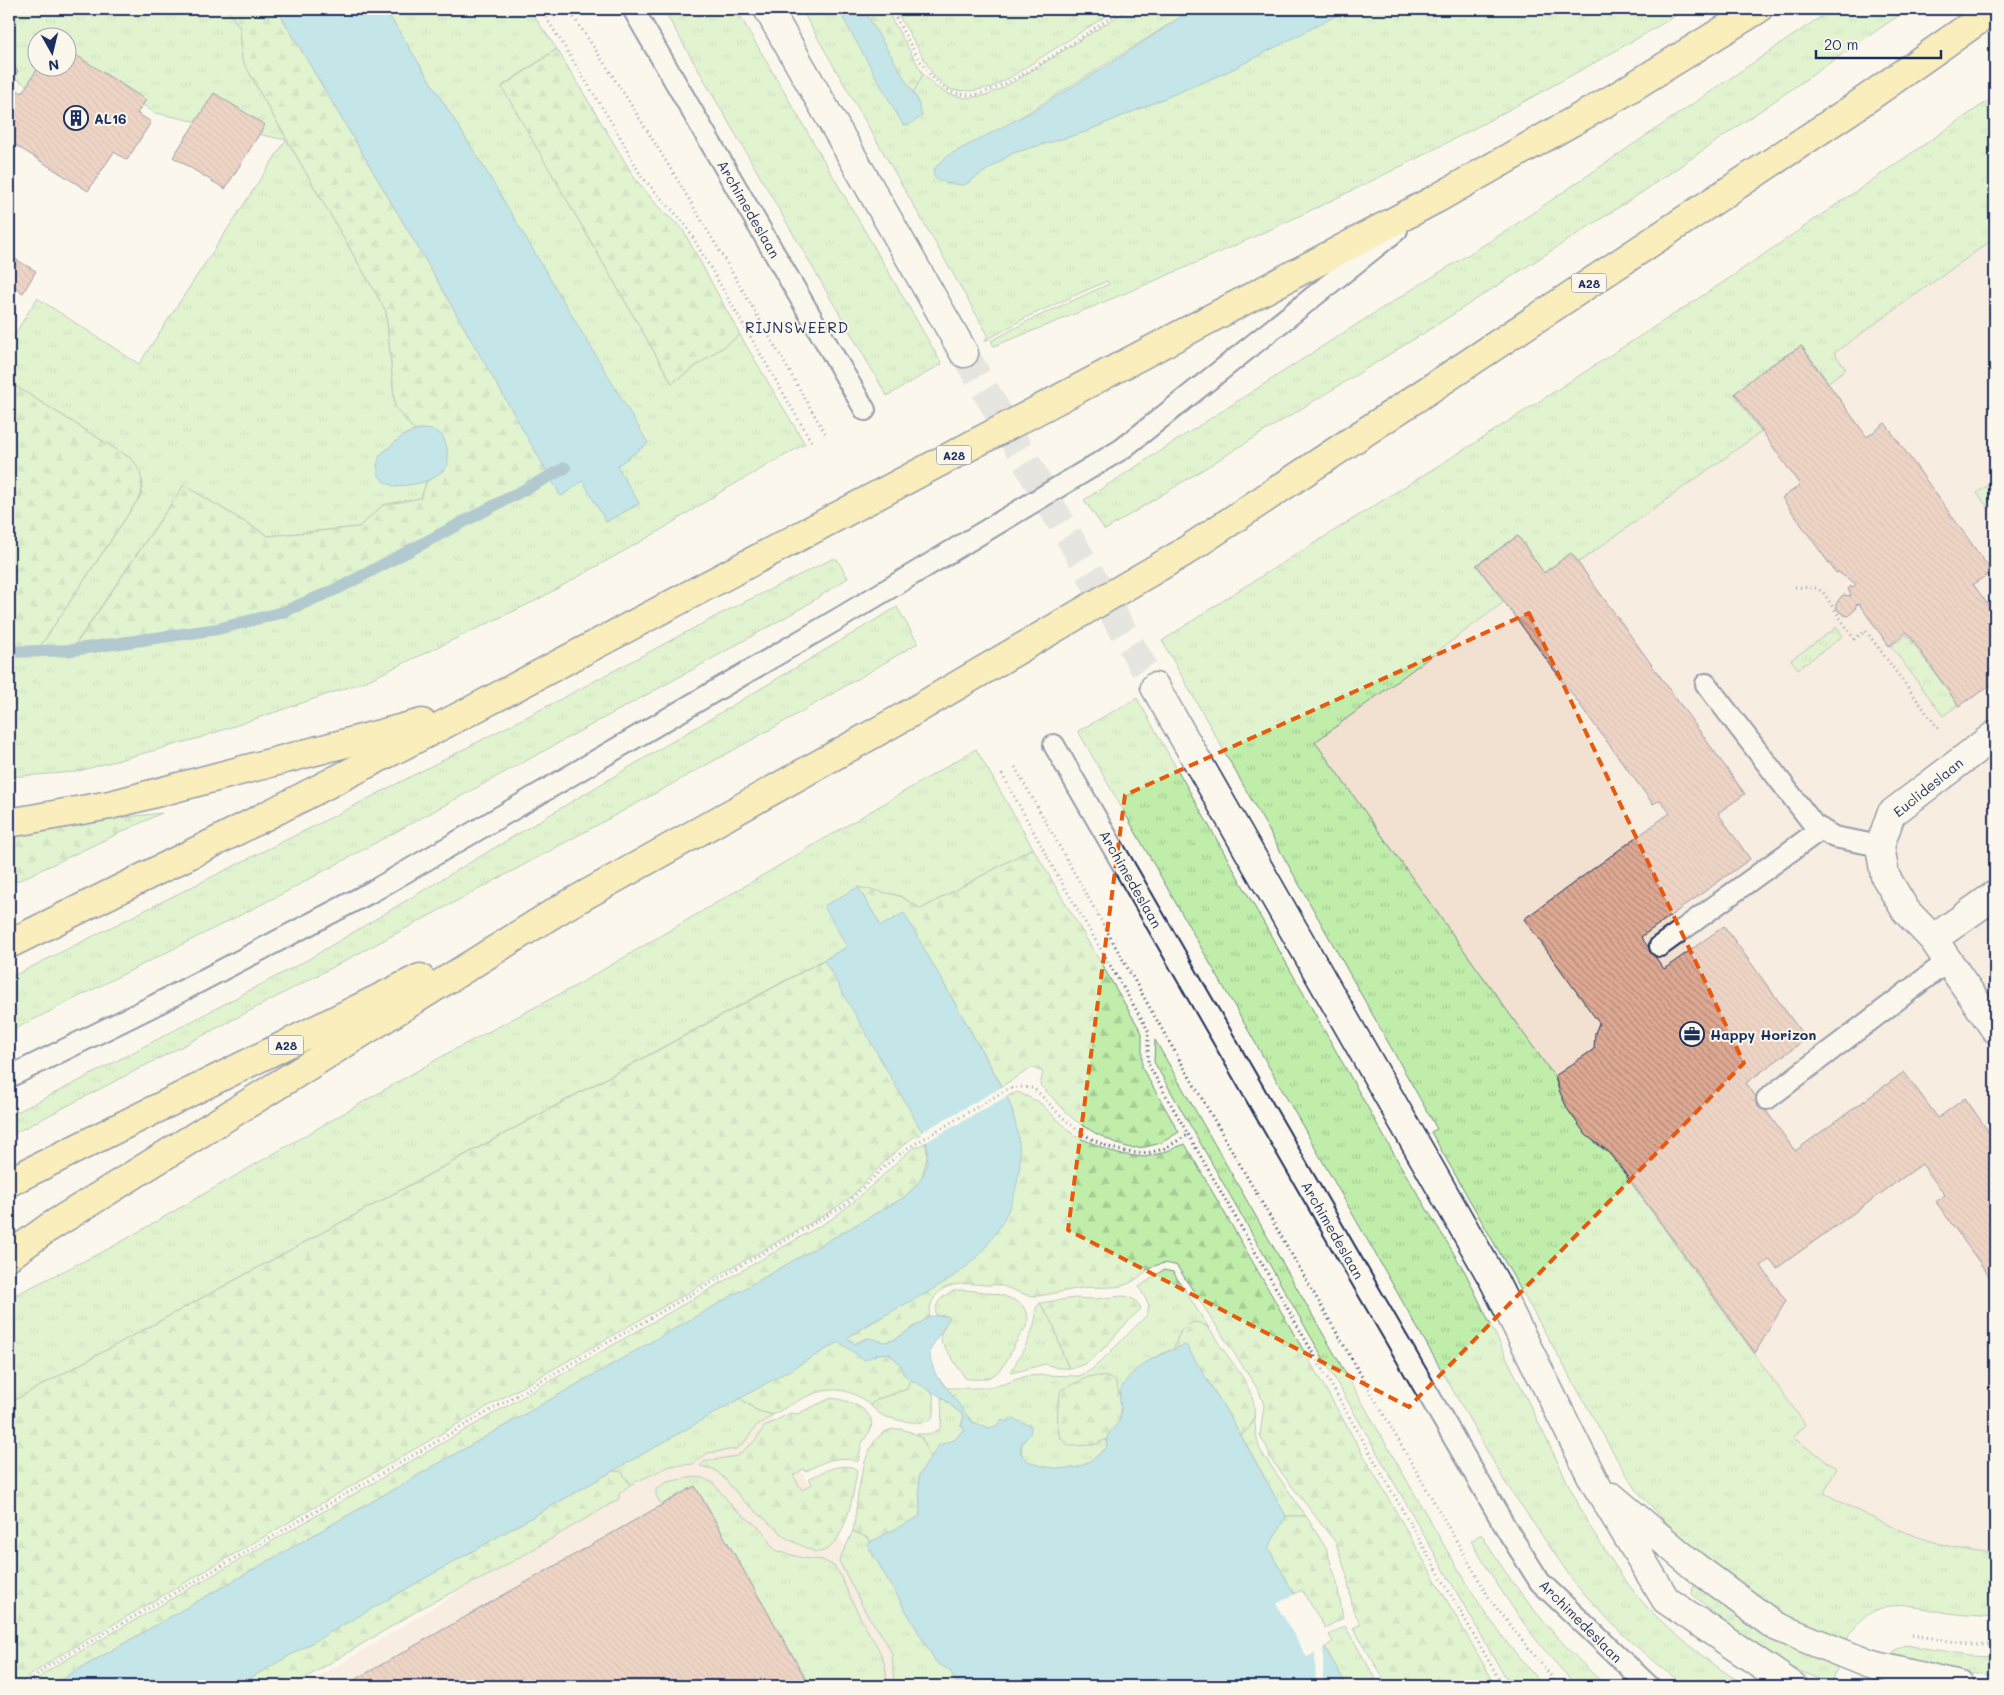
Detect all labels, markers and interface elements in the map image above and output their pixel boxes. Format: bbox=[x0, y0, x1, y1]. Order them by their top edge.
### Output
north arrow bbox=[28, 28, 78, 78]
scale bar bbox=[1816, 28, 1942, 60]
text: 20 m bbox=[1824, 34, 1858, 54]
text: N bbox=[47, 55, 60, 76]
building icon: AL16 bbox=[63, 105, 89, 131]
place label: AL16 bbox=[94, 109, 127, 128]
street label: Archimedeslaan bbox=[713, 157, 785, 261]
road number: A28 bbox=[1572, 274, 1606, 292]
district label: RIJNSWEERD bbox=[745, 317, 849, 337]
road number: A28 bbox=[936, 446, 972, 464]
street label: Euclideslaan bbox=[1889, 753, 1967, 821]
street label: Archimedeslaan bbox=[1095, 827, 1167, 931]
office icon: Happy Horizon bbox=[1679, 1021, 1705, 1047]
place label: Happy Horizon bbox=[1710, 1025, 1816, 1044]
road number: A28 bbox=[268, 1036, 304, 1054]
street label: Archimedeslaan bbox=[1297, 1178, 1369, 1282]
street label: Archimedeslaan bbox=[1535, 1575, 1627, 1667]

